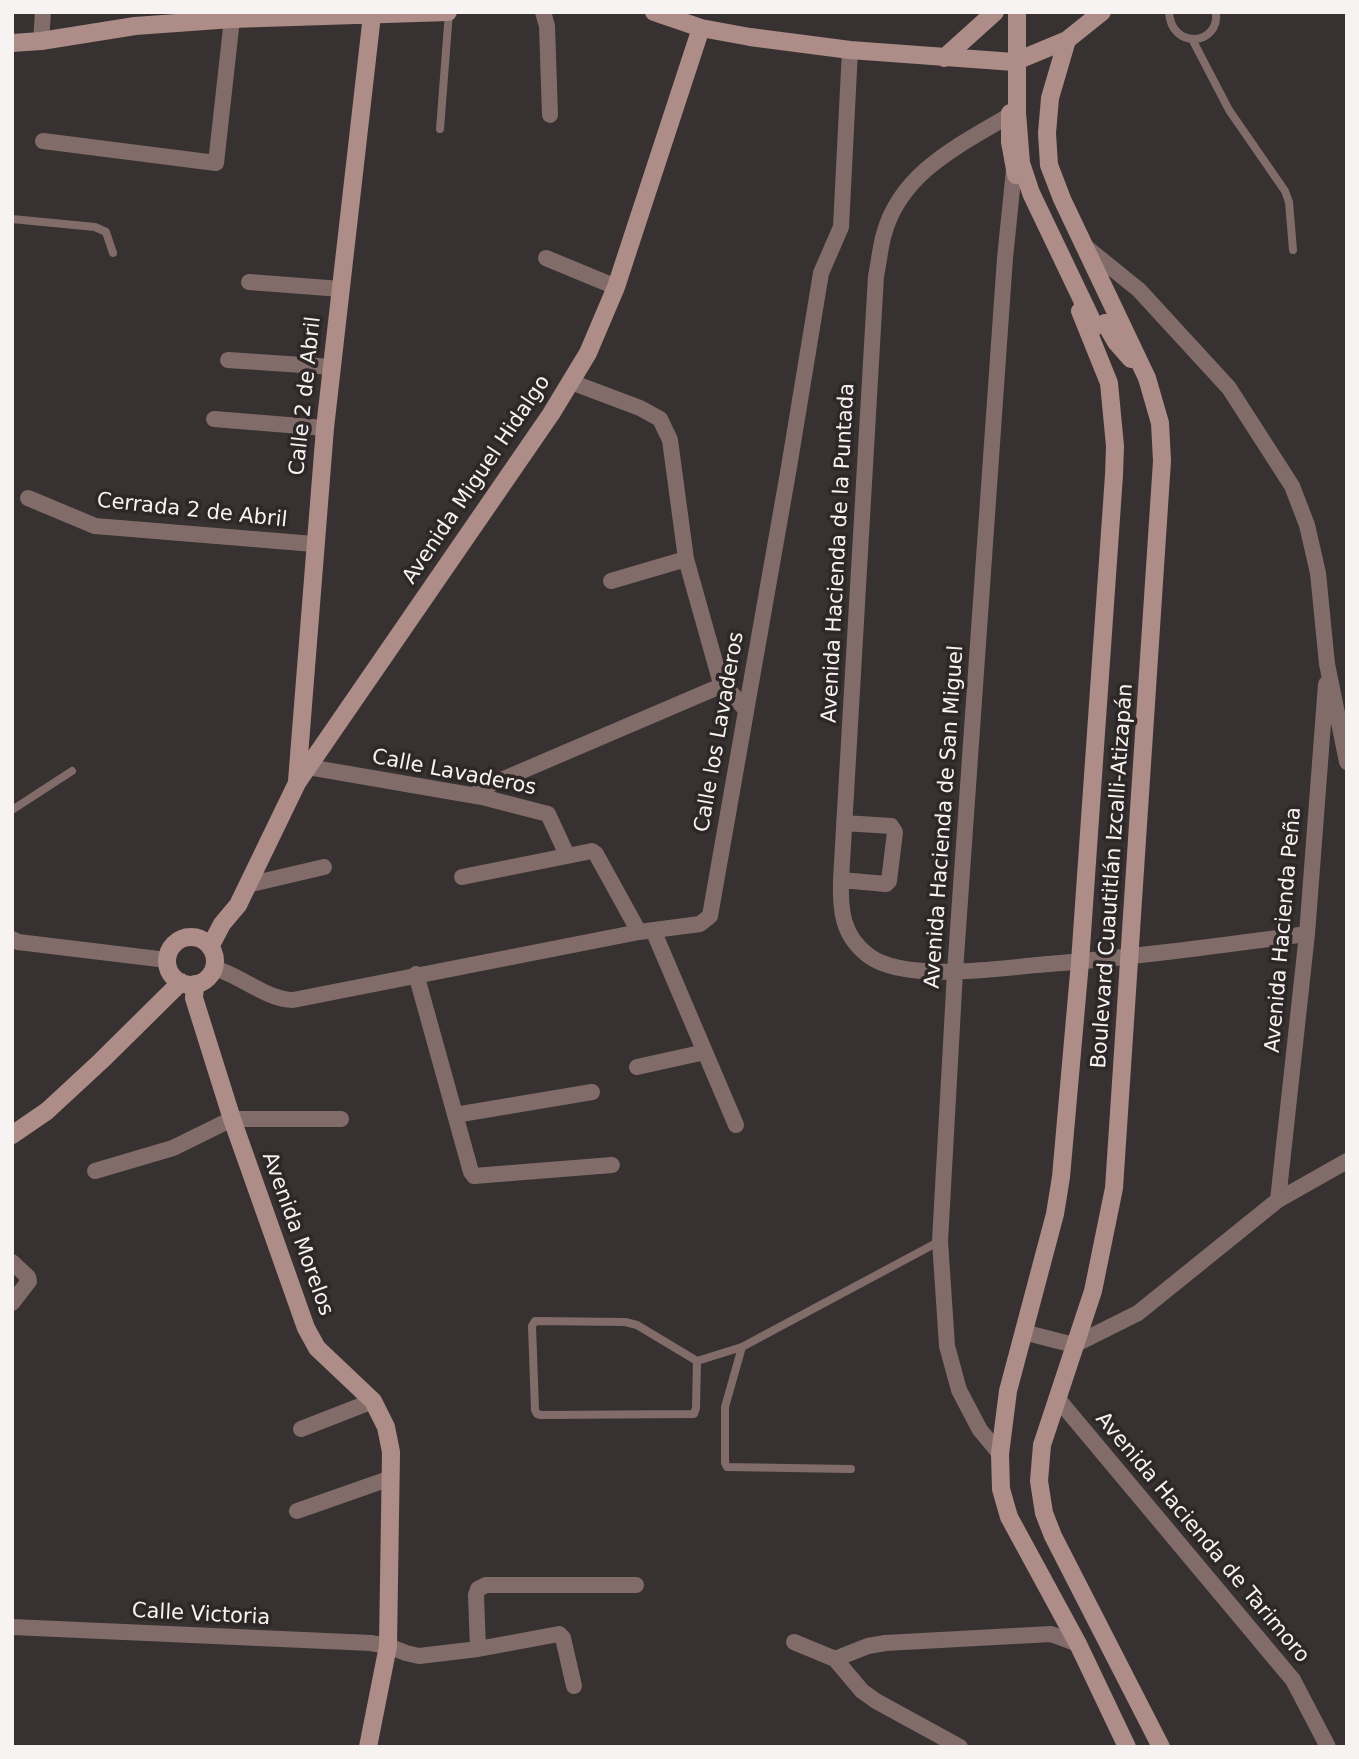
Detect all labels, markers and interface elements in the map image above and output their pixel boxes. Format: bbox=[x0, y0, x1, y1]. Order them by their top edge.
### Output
street label: Calle 2 de Abril bbox=[285, 315, 327, 477]
street label: Avenida Miguel Hidalgo bbox=[398, 371, 556, 589]
street label: Avenida Hacienda de la Puntada bbox=[818, 382, 860, 724]
street label: Cerrada 2 de Abril bbox=[96, 488, 288, 534]
street label: Calle los Lavaderos bbox=[690, 630, 750, 834]
street label: Avenida Hacienda de San Miguel bbox=[920, 644, 970, 990]
street label: Boulevard Cuautitlán Izcalli-Atizapán bbox=[1087, 683, 1139, 1069]
street label: Calle Lavaderos bbox=[370, 745, 538, 801]
street label: Avenida Hacienda Peña bbox=[1261, 806, 1307, 1054]
street label: Avenida Morelos bbox=[256, 1149, 338, 1319]
street label: Avenida Hacienda de Tarimoro bbox=[1090, 1407, 1314, 1669]
street label: Calle Victoria bbox=[131, 1599, 271, 1631]

